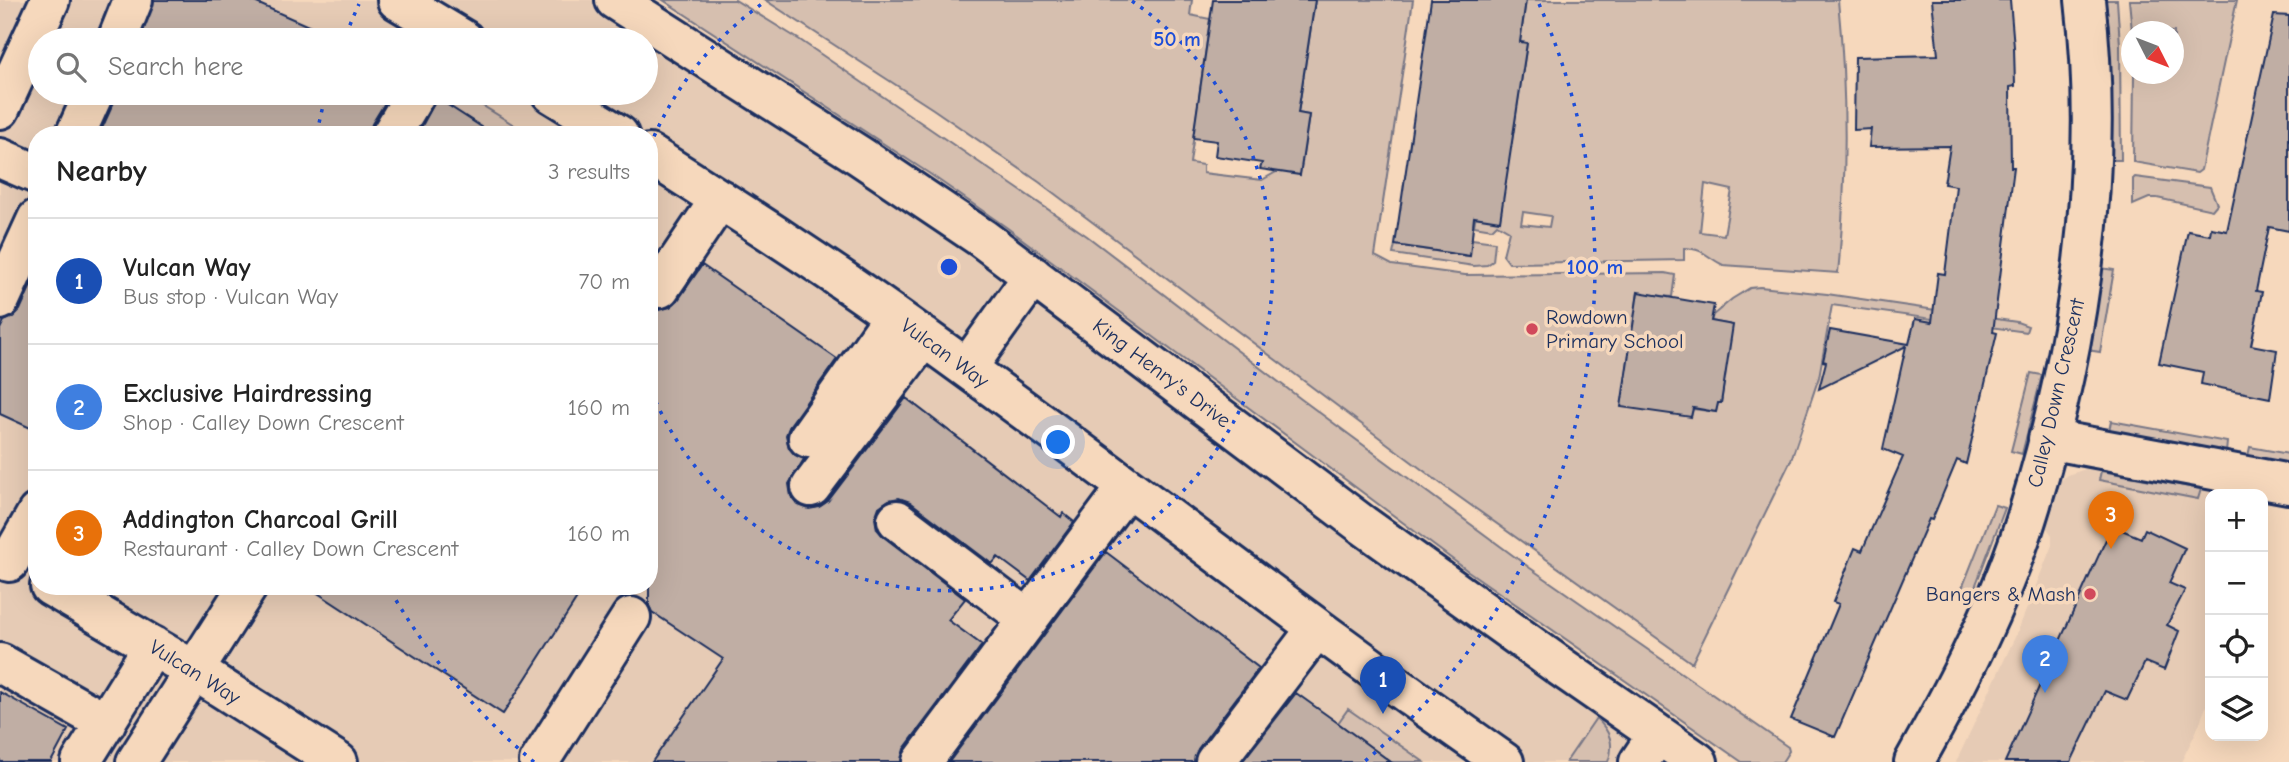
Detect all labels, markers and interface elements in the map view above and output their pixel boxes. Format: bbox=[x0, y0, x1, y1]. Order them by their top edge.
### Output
north arrow bbox=[2121, 21, 2184, 84]
text: 50 m bbox=[1153, 27, 1201, 51]
search box bbox=[28, 28, 658, 105]
icon: search bbox=[52, 48, 90, 86]
text: Search here bbox=[108, 52, 243, 82]
text: Nearby bbox=[56, 154, 147, 189]
text: 3 results bbox=[548, 158, 630, 185]
text: Vulcan Way bbox=[123, 253, 251, 283]
centre of rings bbox=[937, 255, 961, 279]
text: 100 m bbox=[1567, 255, 1623, 279]
text: 1 bbox=[74, 268, 84, 295]
text: 70 m bbox=[578, 268, 630, 295]
text: Bus stop · Vulcan Way bbox=[123, 283, 338, 310]
street label: Calley Down Crescent bbox=[2023, 295, 2090, 490]
place label: Rowdown Primary School bbox=[1546, 305, 1684, 353]
street label: Vulcan Way bbox=[896, 313, 994, 393]
street label: King Henry's Drive bbox=[1088, 313, 1236, 433]
marker: Rowdown Primary School bbox=[1524, 321, 1540, 337]
text: Exclusive Hairdressing bbox=[123, 379, 373, 409]
text: 2 bbox=[73, 394, 85, 421]
text: 160 m bbox=[568, 394, 630, 421]
text: Shop · Calley Down Crescent bbox=[123, 409, 404, 436]
your location bbox=[1041, 425, 1075, 459]
map controls bbox=[2205, 489, 2268, 741]
button: + bbox=[2205, 489, 2268, 552]
pin: 3 bbox=[2088, 491, 2134, 549]
text: Addington Charcoal Grill bbox=[123, 505, 398, 535]
text: 3 bbox=[73, 520, 85, 547]
text: 160 m bbox=[568, 520, 630, 547]
text: Restaurant · Calley Down Crescent bbox=[123, 535, 458, 562]
button: − bbox=[2205, 552, 2268, 615]
place label: Bangers & Mash bbox=[1926, 582, 2076, 606]
marker: Bangers & Mash bbox=[2082, 586, 2098, 602]
button: locate bbox=[2205, 615, 2268, 678]
street label: Vulcan Way bbox=[145, 635, 245, 710]
pin: 2 bbox=[2022, 635, 2068, 693]
pin: 1 bbox=[1360, 656, 1406, 714]
button: layers bbox=[2205, 678, 2268, 741]

